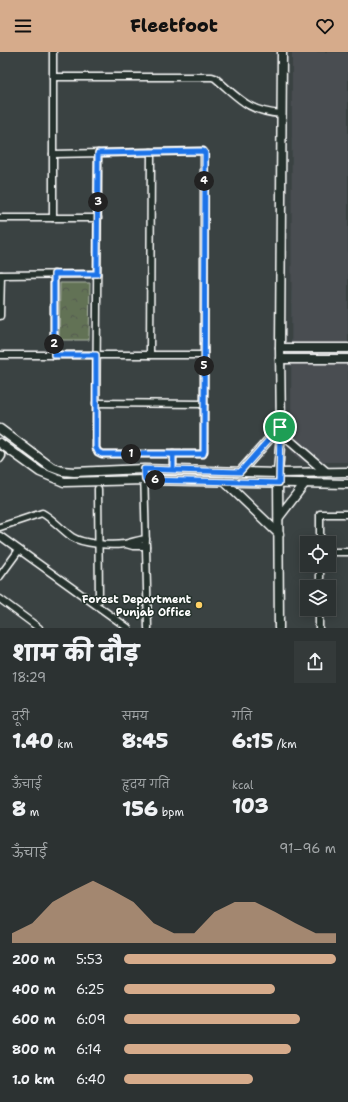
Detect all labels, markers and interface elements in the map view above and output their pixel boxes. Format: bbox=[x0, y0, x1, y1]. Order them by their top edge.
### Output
text: Fleetfoot bbox=[130, 14, 218, 38]
icon: menu bbox=[12, 15, 34, 37]
icon: heart bbox=[314, 15, 336, 37]
pin: 4 bbox=[194, 171, 214, 191]
text: 4 bbox=[200, 173, 208, 188]
pin: 3 bbox=[88, 192, 108, 212]
text: 3 bbox=[94, 194, 102, 209]
pin: 2 bbox=[44, 334, 64, 354]
text: 2 bbox=[50, 336, 58, 351]
pin: 5 bbox=[194, 356, 214, 376]
text: 5 bbox=[201, 358, 207, 373]
pin bbox=[263, 410, 297, 444]
icon: arrive bbox=[269, 416, 291, 438]
pin: 1 bbox=[121, 444, 141, 464]
text: 1 bbox=[128, 446, 134, 461]
pin: 6 bbox=[145, 470, 165, 490]
text: 6 bbox=[151, 472, 159, 487]
map controls bbox=[300, 536, 336, 616]
button: locate bbox=[300, 536, 336, 572]
button: layers bbox=[300, 580, 336, 616]
place label: Forest Department Punjab Office bbox=[82, 592, 192, 620]
marker: Forest Department Punjab Office bbox=[194, 600, 204, 610]
text: शाम की दौड़ bbox=[12, 639, 139, 668]
button: share bbox=[294, 641, 336, 683]
text: 18:29 bbox=[12, 669, 46, 686]
text: दूरी bbox=[12, 709, 29, 724]
text: समय bbox=[122, 709, 148, 724]
text: गति bbox=[232, 709, 252, 724]
text: 1.40 bbox=[12, 728, 54, 754]
text: 8:45 bbox=[122, 728, 168, 754]
text: 6:15 bbox=[232, 728, 273, 754]
text: km bbox=[54, 737, 73, 752]
text: /km bbox=[273, 737, 297, 752]
text: ऊँचाई bbox=[12, 777, 42, 792]
text: हृदय गति bbox=[122, 777, 170, 792]
text: kcal bbox=[232, 778, 253, 793]
text: 103 bbox=[232, 793, 268, 819]
text: 8 bbox=[12, 796, 26, 822]
text: 156 bbox=[122, 796, 158, 822]
text: m bbox=[26, 805, 39, 820]
text: bpm bbox=[158, 805, 184, 820]
text: 91–96 m bbox=[279, 840, 336, 857]
text: ऊँचाई bbox=[12, 844, 47, 861]
text: 200 m bbox=[12, 951, 55, 968]
text: 5:53 bbox=[76, 951, 103, 968]
text: 400 m bbox=[12, 981, 56, 998]
text: 6:25 bbox=[76, 981, 104, 998]
text: 600 m bbox=[12, 1011, 56, 1028]
text: 6:09 bbox=[76, 1011, 106, 1028]
text: 800 m bbox=[12, 1041, 56, 1058]
text: 6:14 bbox=[76, 1041, 101, 1058]
text: 1.0 km bbox=[12, 1071, 54, 1088]
text: 6:40 bbox=[76, 1071, 106, 1088]

